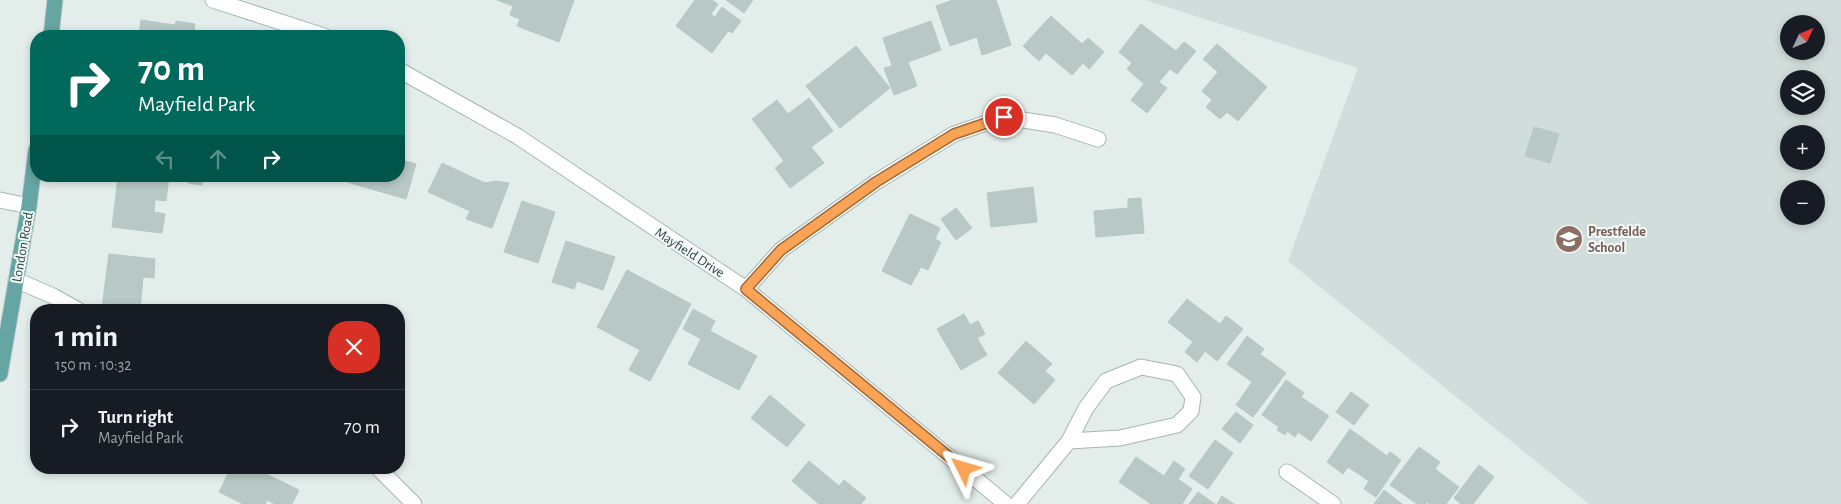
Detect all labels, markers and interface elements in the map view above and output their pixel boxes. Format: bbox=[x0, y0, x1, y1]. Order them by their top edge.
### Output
north arrow bbox=[1780, 15, 1825, 60]
map controls bbox=[1780, 15, 1825, 225]
icon: right bbox=[55, 50, 120, 115]
text: 70 m bbox=[138, 52, 205, 87]
button: layers bbox=[1780, 70, 1825, 115]
text: Mayfield Park bbox=[138, 93, 255, 115]
pin bbox=[983, 96, 1025, 138]
icon: arrive bbox=[990, 103, 1018, 131]
button: + bbox=[1780, 125, 1825, 170]
icon: left bbox=[151, 145, 179, 173]
icon: ahead bbox=[204, 145, 232, 173]
icon: right bbox=[257, 145, 285, 173]
button: − bbox=[1780, 180, 1825, 225]
street label: London Road bbox=[10, 211, 36, 283]
school or university icon: Prestfelde School bbox=[1554, 224, 1584, 254]
street label: Mayfield Drive bbox=[652, 225, 727, 280]
place label: Prestfelde School bbox=[1588, 225, 1646, 255]
button: close bbox=[328, 321, 380, 373]
text: 1 min bbox=[55, 322, 118, 352]
text: 150 m · 10:32 bbox=[55, 357, 132, 373]
text: Turn right bbox=[98, 408, 173, 427]
icon: right bbox=[55, 413, 83, 441]
text: 70 m bbox=[344, 418, 380, 437]
text: Mayfield Park bbox=[98, 430, 183, 446]
position arrow bbox=[937, 442, 989, 494]

